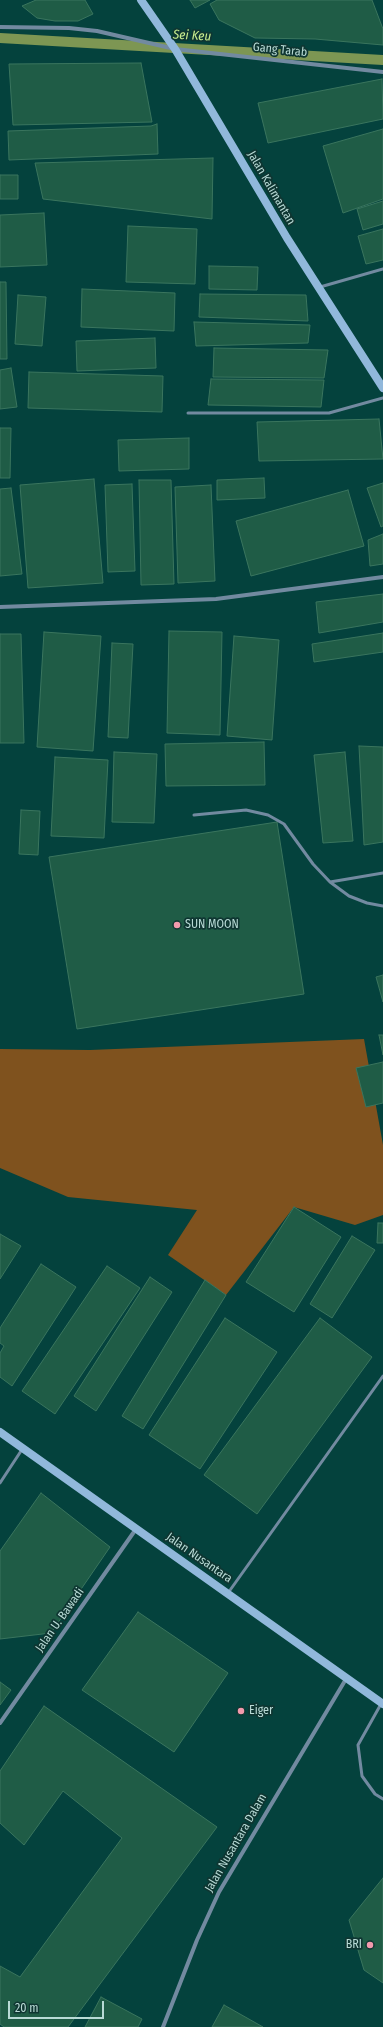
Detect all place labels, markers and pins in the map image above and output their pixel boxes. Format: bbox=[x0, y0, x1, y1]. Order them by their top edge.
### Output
place label: SUN MOON bbox=[185, 918, 239, 932]
marker: SUN MOON bbox=[172, 920, 182, 930]
place label: Eiger bbox=[249, 1704, 273, 1718]
marker: Eiger bbox=[236, 1706, 246, 1716]
place label: BRI bbox=[346, 1938, 362, 1952]
marker: BRI bbox=[365, 1940, 375, 1950]

